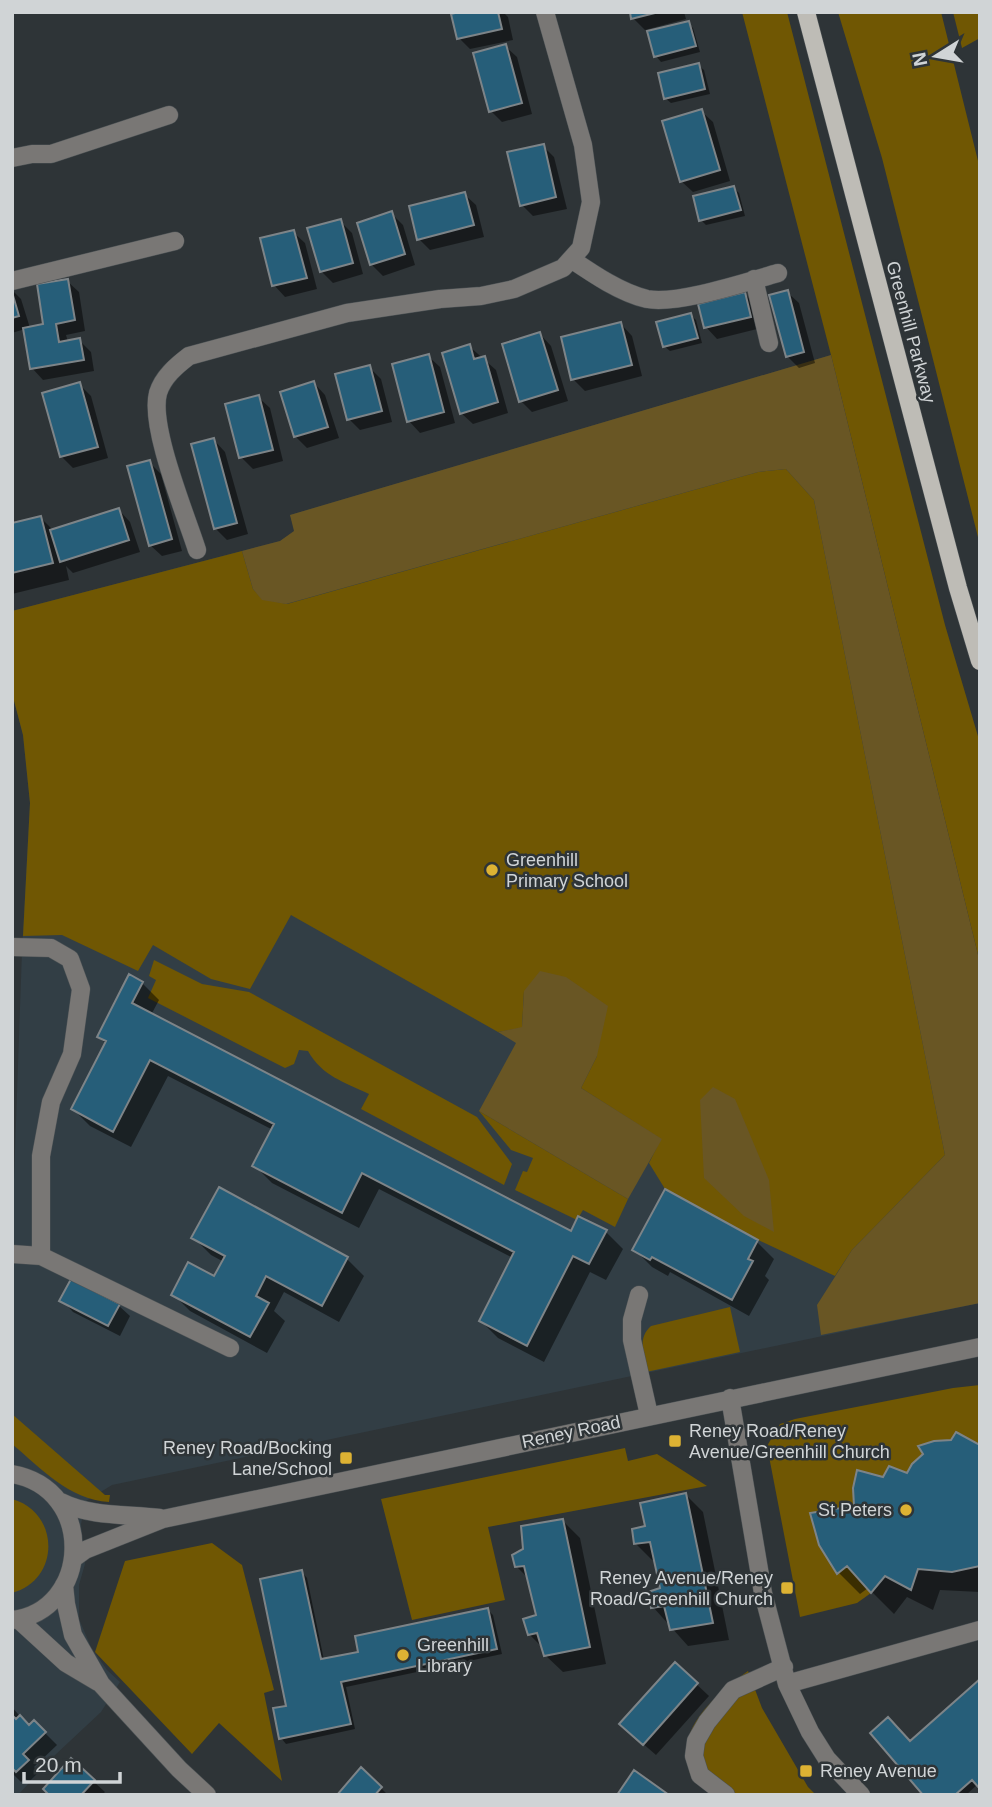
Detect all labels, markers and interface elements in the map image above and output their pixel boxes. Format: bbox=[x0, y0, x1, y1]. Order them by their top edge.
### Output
north arrow bbox=[901, 21, 971, 91]
text: N bbox=[908, 50, 931, 68]
street label: Greenhill Parkway bbox=[882, 259, 940, 405]
place label: Greenhill Primary School bbox=[506, 850, 628, 891]
marker: Greenhill Primary School bbox=[484, 862, 500, 878]
street label: Reney Road bbox=[520, 1412, 622, 1452]
place label: Reney Road/Reney Avenue/Greenhill Church bbox=[689, 1421, 890, 1462]
marker: Reney Road/Reney Avenue/Greenhill Church bbox=[667, 1433, 683, 1449]
place label: Reney Road/Bocking Lane/School bbox=[163, 1438, 332, 1479]
marker: Reney Road/Bocking Lane/School bbox=[338, 1450, 354, 1466]
place label: St Peters bbox=[818, 1500, 892, 1520]
marker: St Peters bbox=[898, 1502, 914, 1518]
place label: Reney Avenue/Reney Road/Greenhill Church bbox=[590, 1568, 773, 1609]
marker: Reney Avenue/Reney Road/Greenhill Church bbox=[779, 1580, 795, 1596]
place label: Greenhill Library bbox=[417, 1635, 489, 1676]
marker: Greenhill Library bbox=[395, 1647, 411, 1663]
scale bar bbox=[24, 1741, 121, 1785]
text: 20 m bbox=[35, 1753, 82, 1776]
place label: Reney Avenue bbox=[820, 1761, 937, 1781]
marker: Reney Avenue bbox=[798, 1763, 814, 1779]

